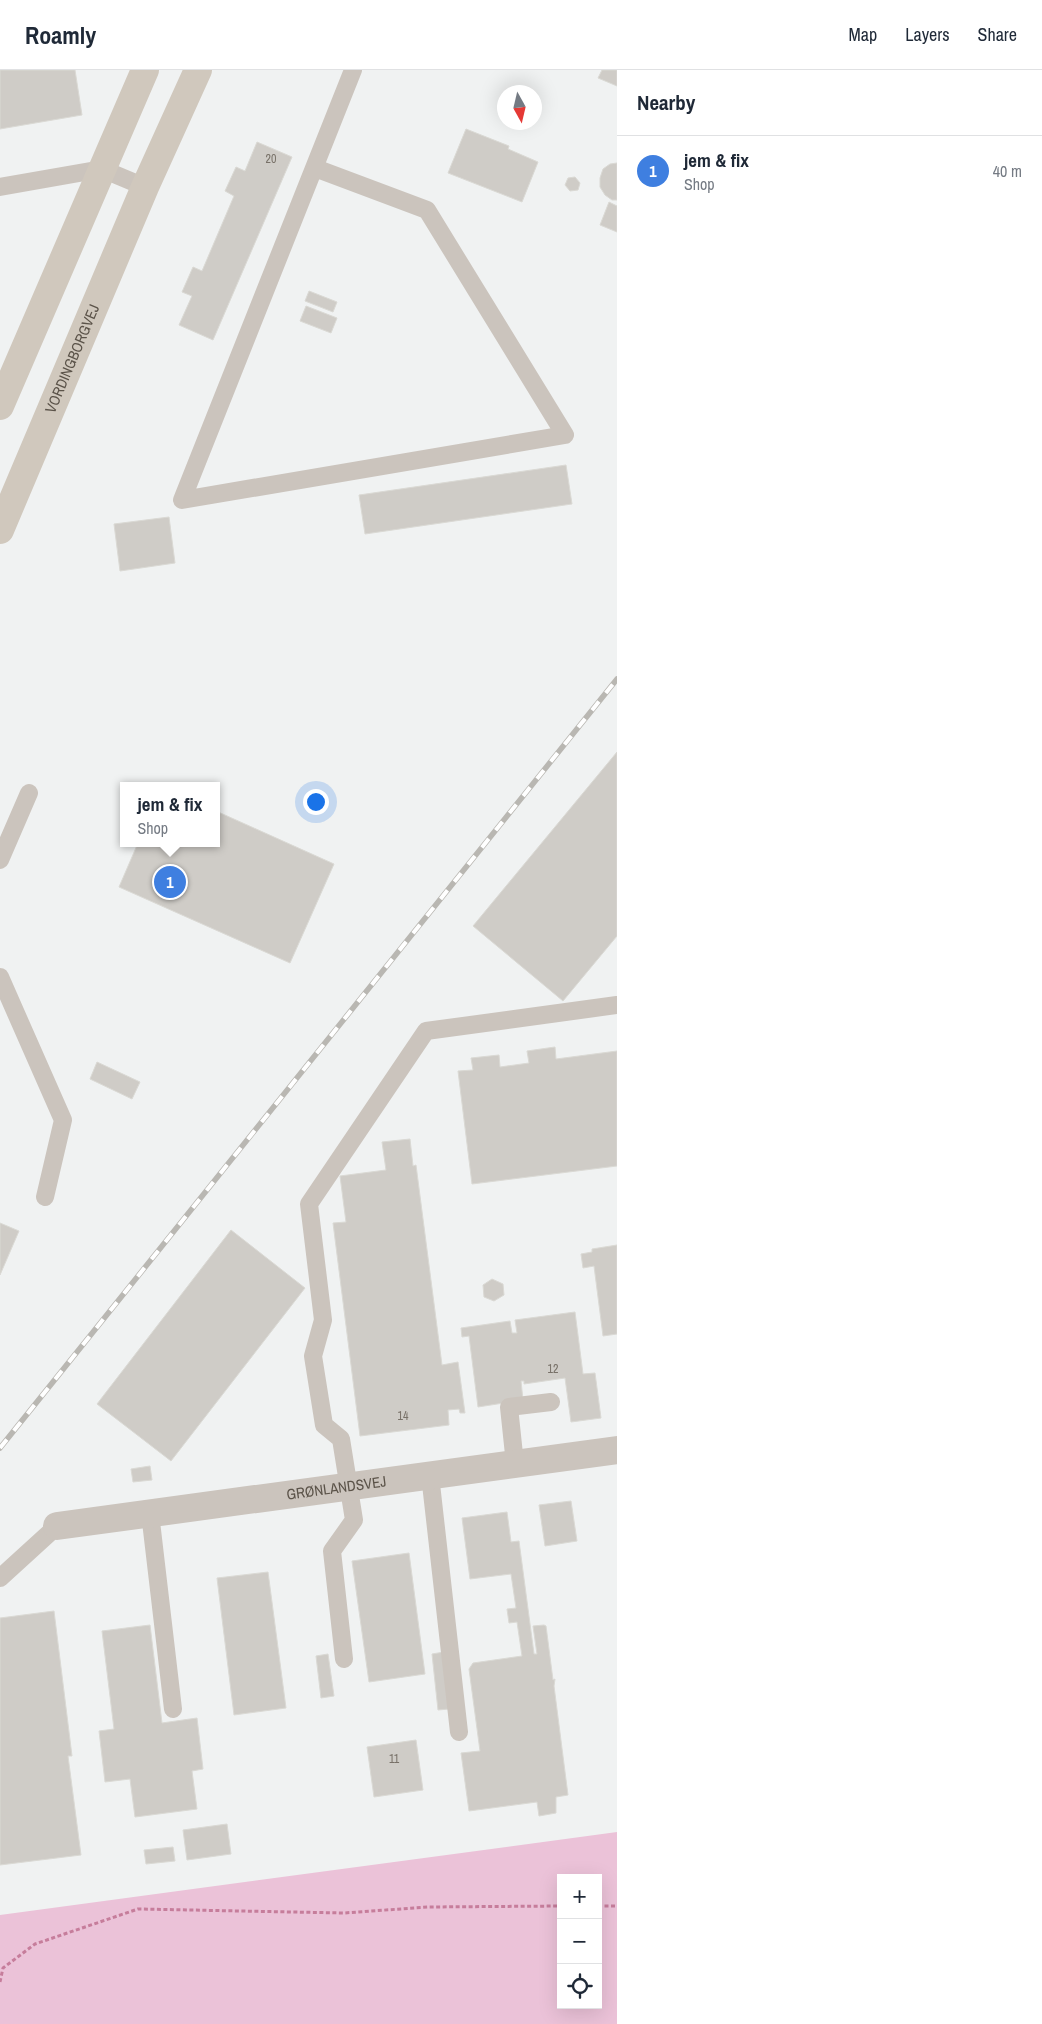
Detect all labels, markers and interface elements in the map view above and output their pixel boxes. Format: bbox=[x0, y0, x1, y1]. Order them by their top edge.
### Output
text: Roamly bbox=[25, 19, 96, 51]
text: Map bbox=[849, 22, 877, 47]
text: Layers bbox=[905, 22, 950, 47]
text: Share bbox=[978, 22, 1017, 47]
north arrow bbox=[497, 85, 542, 130]
text: Nearby bbox=[637, 88, 695, 117]
text: jem & fix bbox=[684, 147, 749, 173]
house number: 20 bbox=[266, 151, 276, 167]
text: 1 bbox=[649, 160, 657, 182]
text: 40 m bbox=[993, 160, 1022, 182]
text: Shop bbox=[684, 173, 715, 195]
street label: VORDINGBORGVEJ bbox=[40, 301, 104, 416]
popup bbox=[120, 782, 220, 847]
your location bbox=[303, 789, 329, 815]
text: jem & fix bbox=[138, 791, 202, 817]
text: Shop bbox=[138, 817, 168, 839]
pin: 1 bbox=[154, 863, 186, 901]
house number: 12 bbox=[548, 1361, 558, 1377]
house number: 14 bbox=[398, 1408, 409, 1424]
street label: GRØNLANDSVEJ bbox=[285, 1470, 388, 1505]
house number: 11 bbox=[389, 1751, 400, 1767]
map controls bbox=[557, 1874, 602, 2009]
button: + bbox=[557, 1874, 602, 1919]
button: − bbox=[557, 1919, 602, 1964]
button: locate bbox=[557, 1964, 602, 2009]

